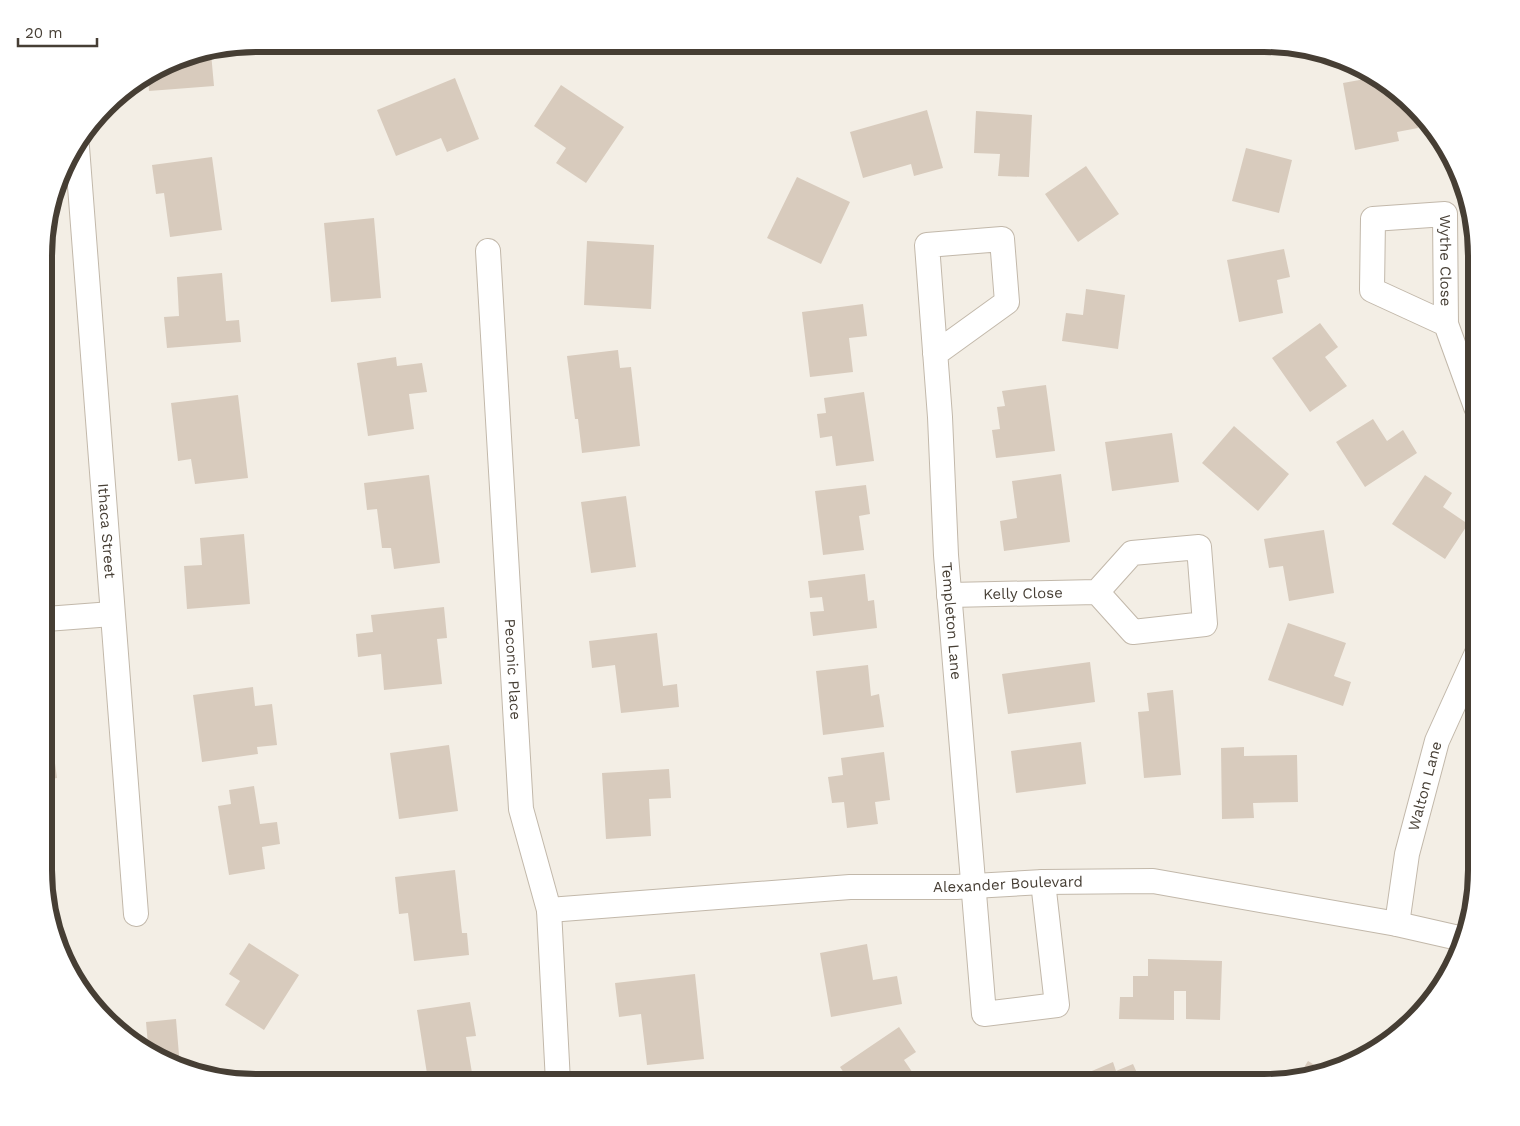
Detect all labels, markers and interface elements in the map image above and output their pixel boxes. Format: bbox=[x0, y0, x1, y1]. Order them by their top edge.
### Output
scale bar bbox=[18, 15, 96, 47]
text: 20 m bbox=[25, 24, 63, 42]
street label: Wythe Close bbox=[1436, 214, 1455, 306]
street label: Ithaca Street bbox=[94, 483, 119, 580]
street label: Templeton Lane bbox=[938, 561, 965, 680]
street label: Kelly Close bbox=[983, 584, 1063, 603]
street label: Peconic Place bbox=[501, 618, 525, 720]
street label: Walton Lane bbox=[1405, 739, 1446, 833]
street label: Alexander Boulevard bbox=[933, 873, 1083, 896]

